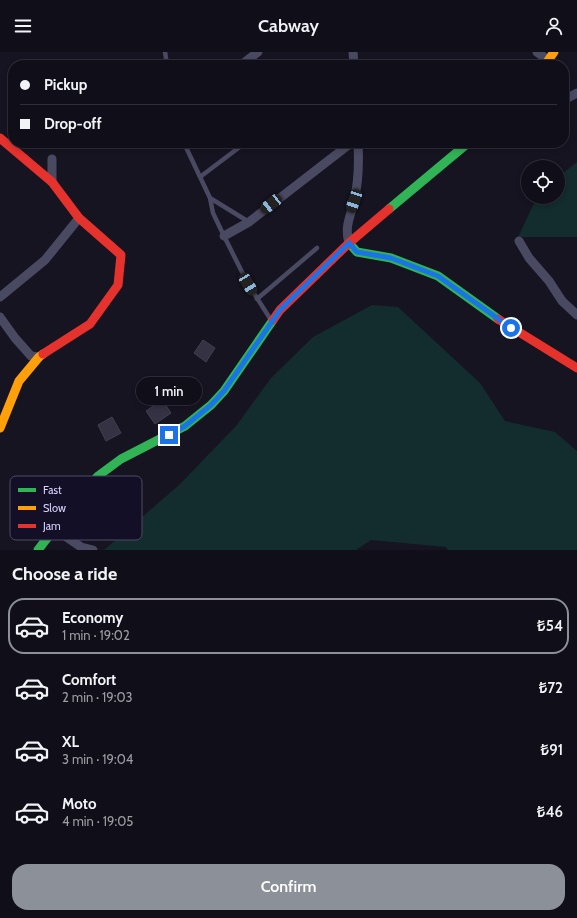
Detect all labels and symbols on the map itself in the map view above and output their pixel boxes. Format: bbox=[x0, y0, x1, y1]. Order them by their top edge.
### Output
car bbox=[344, 188, 364, 214]
car bbox=[258, 192, 284, 216]
car bbox=[237, 271, 259, 297]
route start bbox=[502, 319, 520, 337]
callout: 1 min bbox=[136, 377, 202, 405]
route end bbox=[160, 426, 178, 444]
legend bbox=[10, 476, 142, 540]
text: Fast bbox=[43, 483, 62, 497]
text: Slow bbox=[43, 501, 66, 515]
text: Jam bbox=[42, 519, 61, 533]

